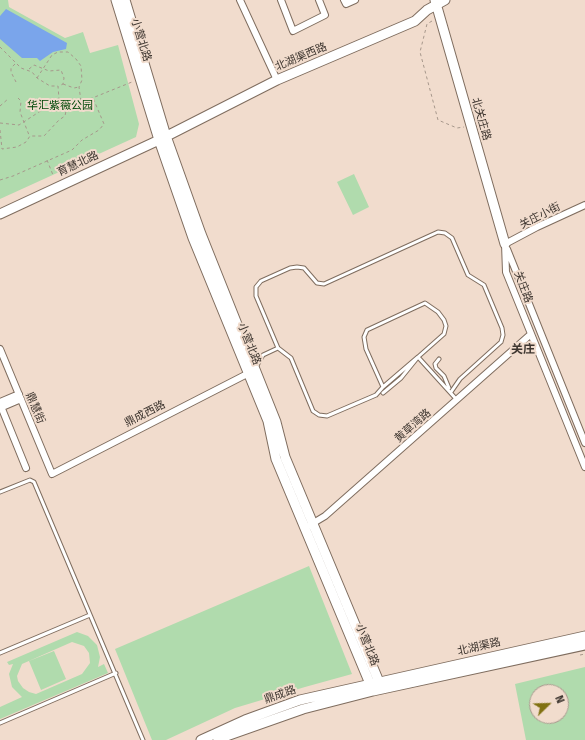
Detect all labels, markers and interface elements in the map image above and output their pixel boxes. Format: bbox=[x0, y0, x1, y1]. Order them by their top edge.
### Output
street label: 小营北路 bbox=[128, 17, 154, 63]
street label: 北湖渠西路 bbox=[273, 40, 329, 74]
street label: 北关庄路 bbox=[469, 96, 493, 142]
park label: 华汇紫薇公园 bbox=[27, 99, 93, 113]
street label: 育慧北路 bbox=[55, 149, 101, 179]
street label: 关庄小街 bbox=[517, 200, 563, 232]
street label: 关庄路 bbox=[511, 269, 535, 305]
street label: 小营北路 bbox=[235, 321, 263, 367]
district label: 关庄 bbox=[511, 343, 535, 357]
street label: 鼎慧街 bbox=[22, 390, 48, 426]
street label: 鼎成西路 bbox=[122, 398, 168, 430]
street label: 黄草湾路 bbox=[392, 407, 434, 445]
street label: 小营北路 bbox=[353, 622, 381, 668]
street label: 北湖渠路 bbox=[456, 636, 502, 658]
street label: 鼎成路 bbox=[262, 683, 298, 707]
north arrow bbox=[529, 684, 569, 724]
text: N bbox=[552, 694, 567, 705]

